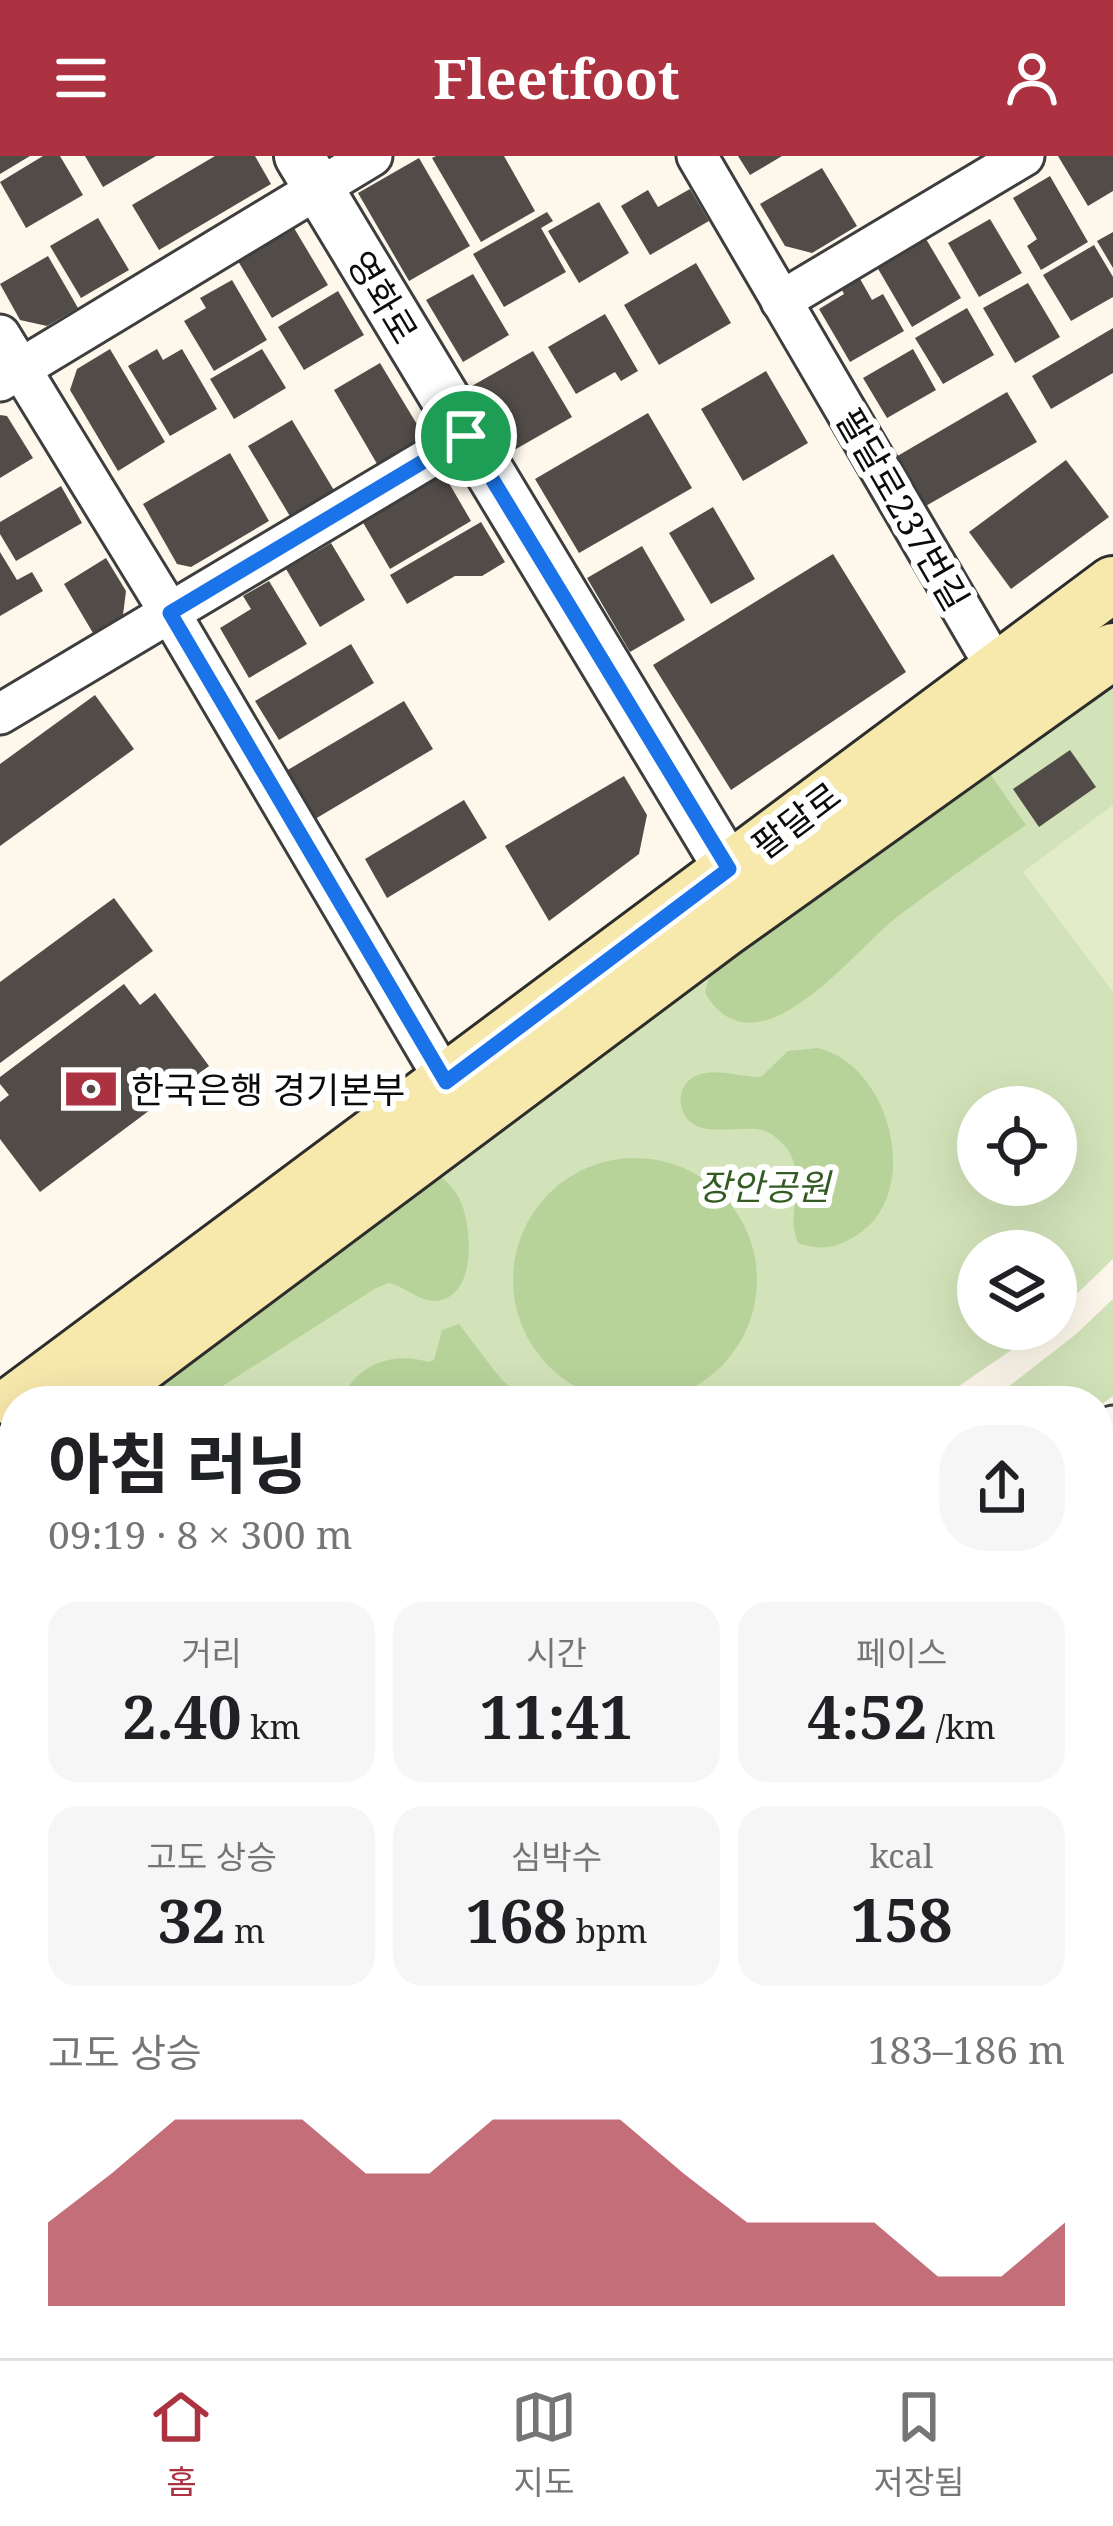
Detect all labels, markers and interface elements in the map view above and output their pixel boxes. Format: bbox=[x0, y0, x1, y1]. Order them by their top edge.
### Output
text: Fleetfoot bbox=[433, 41, 680, 115]
icon: menu bbox=[48, 45, 114, 111]
icon: person bbox=[999, 45, 1065, 111]
street label: 영화로 bbox=[336, 242, 430, 352]
pin bbox=[415, 385, 517, 487]
street label: 팔달로237번길 bbox=[825, 399, 981, 619]
icon: arrive bbox=[433, 403, 499, 469]
street label: 팔달로 bbox=[742, 771, 850, 869]
bank icon: 한국은행 경기본부 bbox=[62, 1060, 120, 1118]
place label: 한국은행 경기본부 bbox=[131, 1065, 405, 1114]
map controls bbox=[957, 1086, 1077, 1350]
button: locate bbox=[957, 1086, 1077, 1206]
park label: 장안공원 bbox=[698, 1162, 833, 1211]
button: layers bbox=[957, 1230, 1077, 1350]
text: 아침 러닝 bbox=[48, 1417, 308, 1507]
button: share bbox=[939, 1425, 1065, 1551]
text: 09:19 · 8 × 300 m bbox=[48, 1507, 353, 1560]
text: 거리 bbox=[181, 1630, 242, 1675]
text: 시간 bbox=[526, 1630, 587, 1675]
text: 페이스 bbox=[856, 1630, 947, 1675]
text: 2.40 bbox=[122, 1675, 242, 1757]
text: 11:41 bbox=[480, 1675, 633, 1757]
text: 4:52 bbox=[807, 1675, 927, 1757]
text: km bbox=[242, 1704, 301, 1749]
text: /km bbox=[927, 1704, 996, 1749]
text: kcal bbox=[870, 1833, 933, 1878]
text: 고도 상승 bbox=[146, 1834, 277, 1879]
text: 심박수 bbox=[511, 1834, 602, 1879]
text: 158 bbox=[851, 1878, 952, 1960]
text: 32 bbox=[158, 1879, 226, 1961]
text: 168 bbox=[466, 1879, 567, 1961]
text: m bbox=[226, 1908, 265, 1953]
text: bpm bbox=[567, 1908, 648, 1953]
text: 183–186 m bbox=[868, 2022, 1065, 2075]
text: 고도 상승 bbox=[48, 2025, 202, 2078]
tab: 홈 bbox=[148, 2384, 214, 2504]
tab: 지도 bbox=[511, 2384, 577, 2504]
tab: 저장됨 bbox=[874, 2384, 965, 2504]

